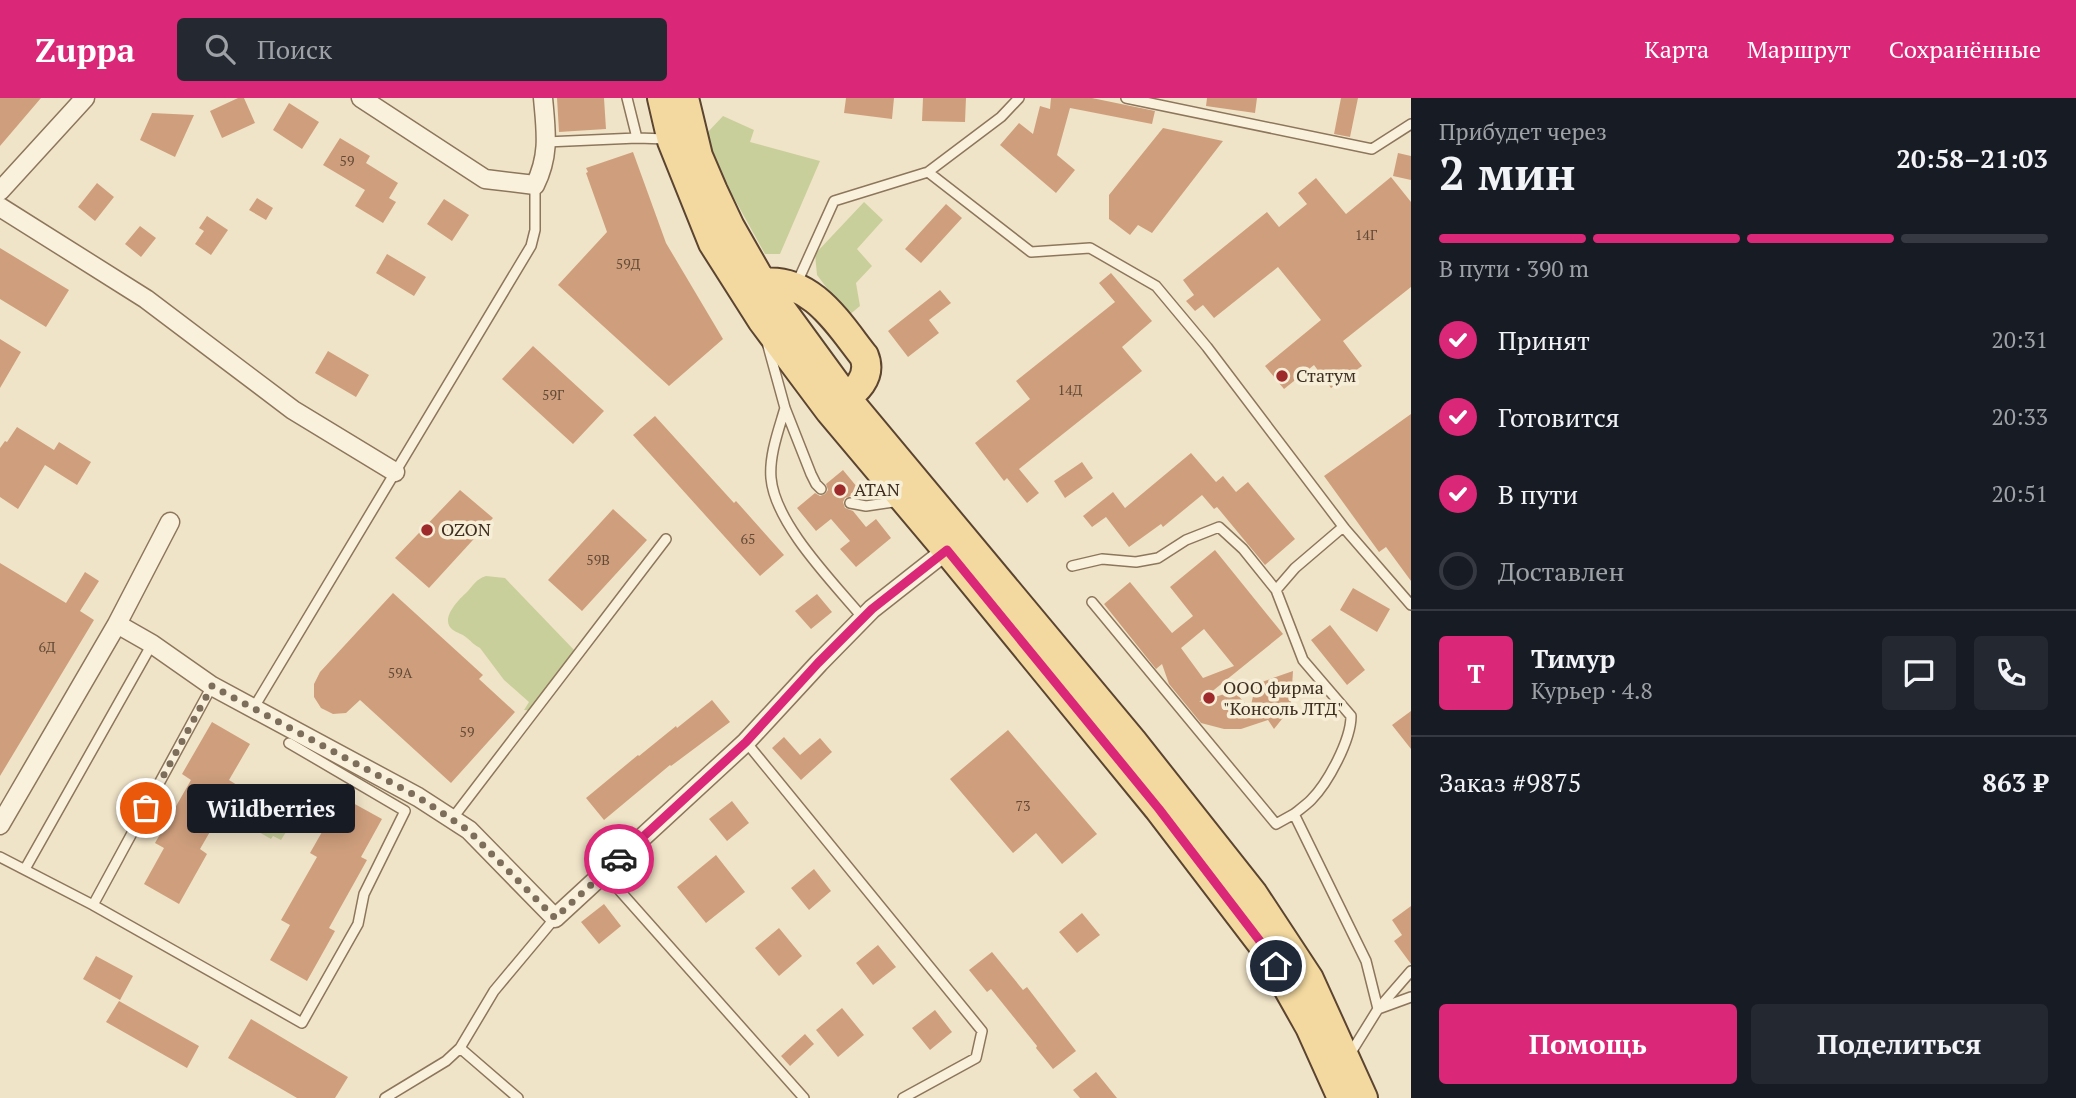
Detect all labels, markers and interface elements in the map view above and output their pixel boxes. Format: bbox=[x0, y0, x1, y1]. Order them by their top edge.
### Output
search box bbox=[177, 18, 667, 81]
text: Zuppa bbox=[35, 28, 135, 71]
icon: search bbox=[201, 30, 239, 68]
text: Поиск bbox=[257, 32, 332, 66]
text: Карта bbox=[1644, 33, 1709, 65]
text: Маршрут bbox=[1747, 33, 1851, 65]
text: Сохранённые bbox=[1889, 33, 2041, 65]
text: Прибудет через bbox=[1439, 116, 1607, 147]
text: 20:58–21:03 bbox=[1896, 141, 2048, 175]
text: 2 мин bbox=[1439, 142, 1576, 203]
house number: 59 bbox=[340, 151, 354, 170]
house number: 14Г bbox=[1355, 225, 1377, 244]
text: В пути · 390 m bbox=[1439, 253, 1589, 284]
house number: 59Д bbox=[616, 254, 641, 273]
icon: check bbox=[1439, 321, 1477, 359]
text: Принят bbox=[1498, 323, 1590, 357]
text: 20:31 bbox=[1991, 324, 2048, 355]
place label: Статум bbox=[1296, 363, 1356, 387]
marker: Статум bbox=[1274, 368, 1290, 384]
house number: 14Д bbox=[1058, 380, 1083, 399]
house number: 59Г bbox=[542, 385, 564, 404]
icon: check bbox=[1439, 398, 1477, 436]
text: Готовится bbox=[1498, 400, 1620, 434]
text: 20:33 bbox=[1991, 401, 2048, 432]
icon: check bbox=[1439, 475, 1477, 513]
place label: ATAN bbox=[854, 477, 900, 501]
text: В пути bbox=[1498, 477, 1578, 511]
text: 20:51 bbox=[1991, 478, 2048, 509]
marker: ATAN bbox=[832, 482, 848, 498]
place label: OZON bbox=[441, 517, 491, 541]
marker: OZON bbox=[419, 522, 435, 538]
house number: 65 bbox=[741, 529, 755, 548]
house number: 59В bbox=[586, 550, 610, 569]
text: Доставлен bbox=[1498, 554, 1624, 588]
button: chat bbox=[1882, 636, 1956, 710]
button: phone bbox=[1974, 636, 2048, 710]
house number: 6Д bbox=[38, 637, 56, 656]
text: Тимур bbox=[1531, 641, 1615, 675]
text: Т bbox=[1467, 656, 1485, 690]
house number: 59А bbox=[388, 663, 413, 682]
place label: ООО фирма "Консоль ЛТД" bbox=[1223, 675, 1344, 720]
text: Курьер · 4.8 bbox=[1531, 675, 1653, 706]
marker: ООО фирма "Консоль ЛТД" bbox=[1201, 690, 1217, 706]
house number: 59 bbox=[460, 722, 474, 741]
text: Заказ #9875 bbox=[1439, 765, 1582, 799]
text: 863 ₽ bbox=[1982, 765, 2048, 799]
pin bbox=[116, 778, 176, 838]
callout: Wildberries bbox=[188, 784, 356, 832]
icon: bag bbox=[127, 789, 165, 827]
text: Wildberries bbox=[207, 793, 335, 824]
house number: 73 bbox=[1016, 796, 1030, 815]
courier bbox=[584, 824, 654, 894]
icon: car bbox=[600, 840, 638, 878]
pin bbox=[1246, 936, 1306, 996]
icon: home bbox=[1257, 947, 1295, 985]
button: Помощь bbox=[1439, 1004, 1737, 1084]
button: Поделиться bbox=[1751, 1004, 2048, 1084]

